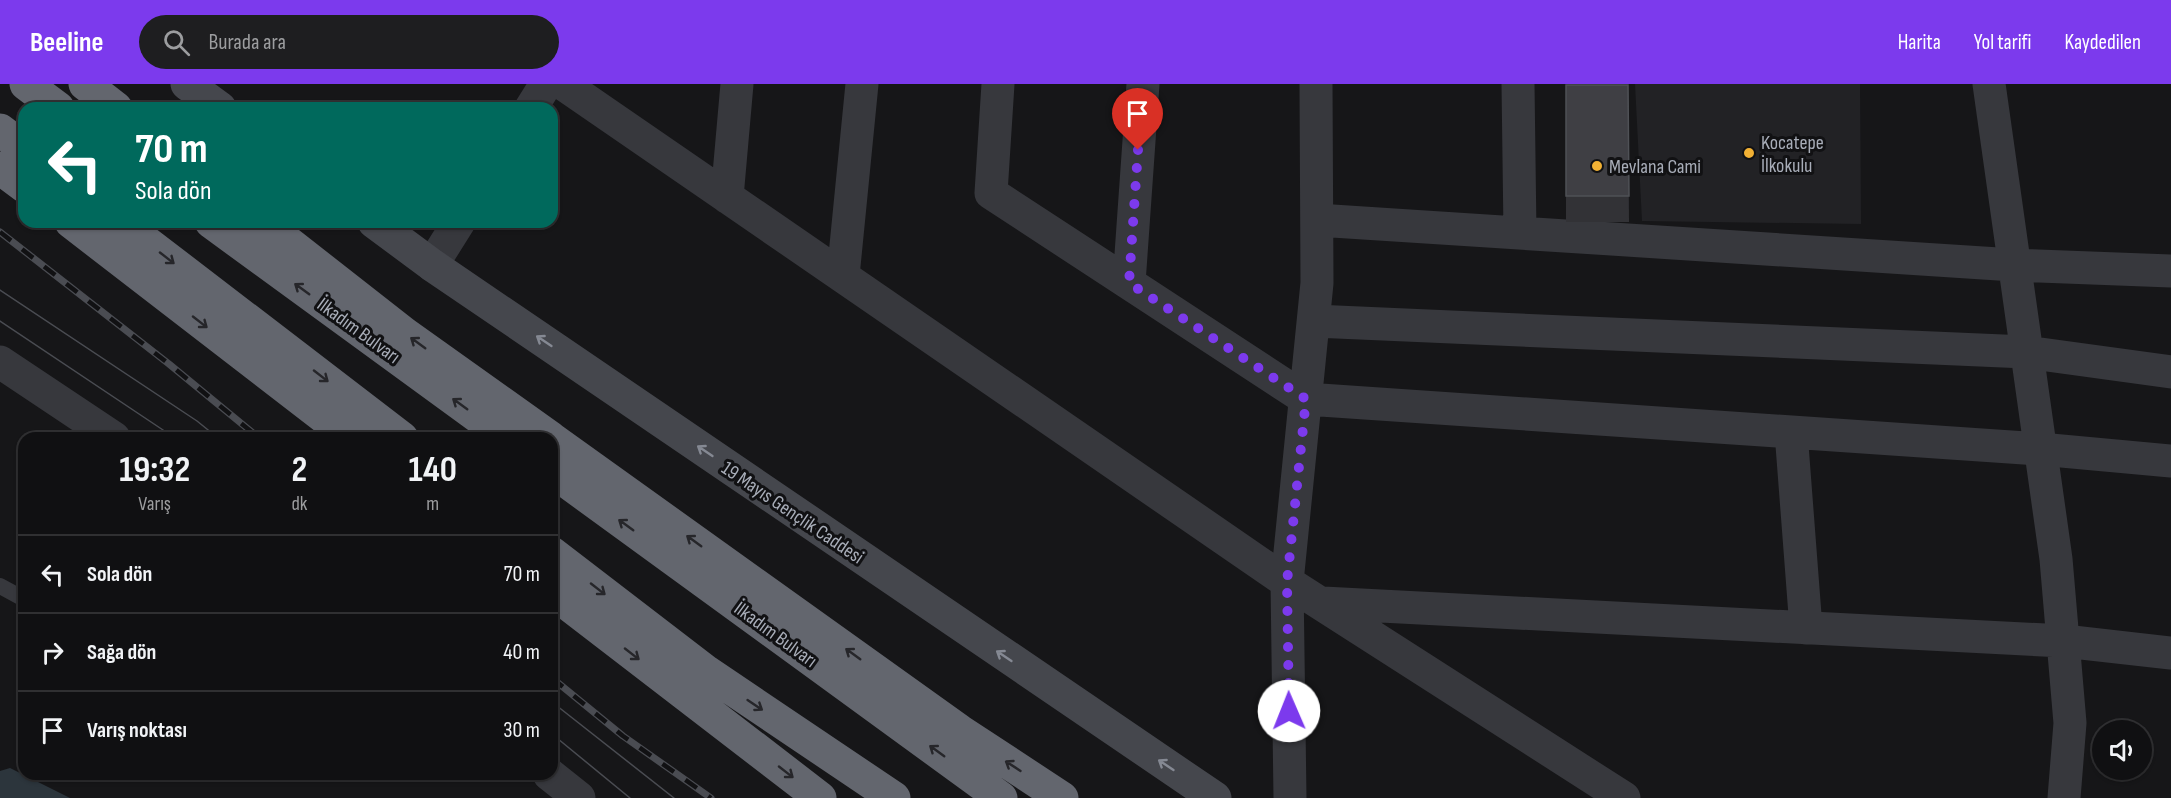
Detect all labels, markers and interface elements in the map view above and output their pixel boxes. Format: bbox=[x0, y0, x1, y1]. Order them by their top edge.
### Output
search box bbox=[139, 15, 559, 69]
text: Beeline bbox=[30, 26, 103, 59]
icon: search bbox=[160, 26, 193, 59]
text: Burada ara bbox=[208, 29, 286, 56]
text: Harita bbox=[1898, 30, 1941, 55]
text: Yol tarifi bbox=[1974, 30, 2032, 55]
text: Kaydedilen bbox=[2065, 30, 2141, 55]
pin bbox=[1112, 88, 1163, 150]
icon: arrive bbox=[1121, 97, 1154, 130]
text: 70 m bbox=[135, 124, 208, 175]
icon: left bbox=[36, 126, 114, 204]
place label: Kocatepe İlkokulu bbox=[1761, 131, 1824, 178]
marker: Kocatepe İlkokulu bbox=[1742, 146, 1756, 160]
place label: Mevlana Cami bbox=[1609, 155, 1701, 179]
marker: Mevlana Cami bbox=[1590, 159, 1604, 173]
text: Sola dön bbox=[135, 175, 212, 207]
one-way arrow bbox=[158, 251, 174, 264]
one-way arrow bbox=[295, 282, 311, 295]
street label: İlkadım Bulvarı bbox=[312, 293, 405, 369]
one-way arrow bbox=[192, 315, 208, 328]
one-way arrow bbox=[536, 335, 552, 347]
one-way arrow bbox=[410, 337, 426, 349]
one-way arrow bbox=[313, 370, 329, 383]
one-way arrow bbox=[452, 397, 468, 410]
one-way arrow bbox=[696, 445, 713, 458]
text: 19:32 bbox=[119, 449, 190, 492]
text: 2 bbox=[292, 449, 307, 492]
text: 140 bbox=[409, 449, 457, 492]
street label: 19 Mayıs Gençlik Caddesi bbox=[717, 456, 868, 569]
text: Varış bbox=[138, 492, 171, 516]
text: dk bbox=[291, 492, 307, 516]
text: m bbox=[426, 492, 439, 516]
one-way arrow bbox=[619, 519, 635, 531]
one-way arrow bbox=[687, 535, 703, 547]
icon: left bbox=[36, 558, 69, 591]
text: Sola dön bbox=[87, 561, 152, 588]
text: 70 m bbox=[504, 561, 540, 588]
one-way arrow bbox=[590, 582, 606, 595]
street label: İlkadım Bulvarı bbox=[729, 597, 822, 673]
icon: right bbox=[36, 636, 69, 669]
text: Sağa dön bbox=[87, 639, 156, 666]
text: 40 m bbox=[503, 639, 540, 666]
one-way arrow bbox=[623, 647, 639, 660]
one-way arrow bbox=[845, 648, 861, 660]
one-way arrow bbox=[997, 650, 1013, 662]
position arrow bbox=[1257, 679, 1321, 743]
one-way arrow bbox=[747, 698, 764, 711]
icon: arrive bbox=[36, 714, 69, 747]
text: Varış noktası bbox=[87, 717, 187, 744]
text: 30 m bbox=[503, 717, 540, 744]
map controls bbox=[2092, 720, 2152, 780]
button: sound bbox=[2092, 720, 2152, 780]
one-way arrow bbox=[929, 745, 945, 757]
one-way arrow bbox=[1158, 759, 1175, 771]
one-way arrow bbox=[1005, 760, 1021, 772]
one-way arrow bbox=[778, 766, 794, 779]

